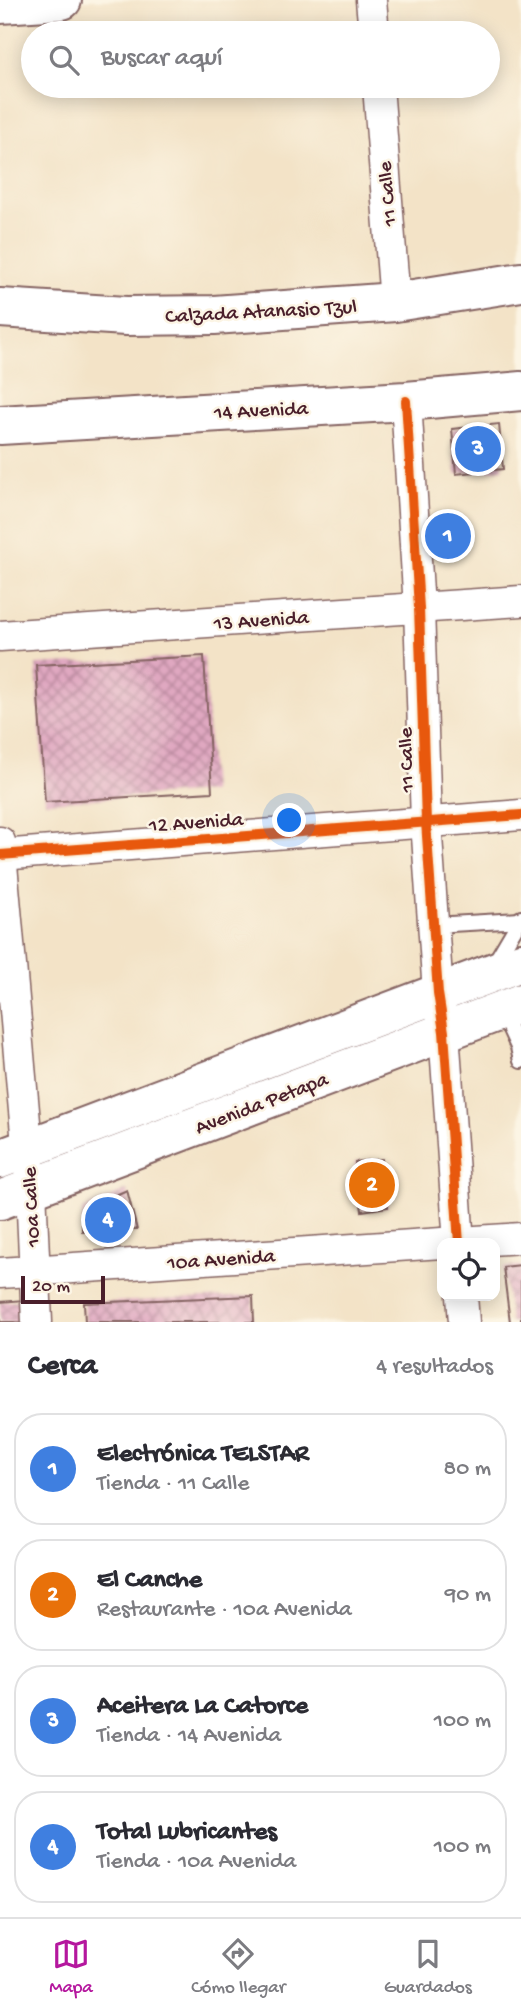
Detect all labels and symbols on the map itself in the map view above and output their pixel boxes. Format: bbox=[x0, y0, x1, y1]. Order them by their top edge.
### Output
street label: 11 Calle bbox=[374, 159, 405, 228]
street label: Calzada Atanasio Tzul bbox=[165, 296, 358, 331]
street label: 14 Avenida bbox=[212, 397, 310, 428]
pin: 3 bbox=[455, 423, 501, 475]
pin: 1 bbox=[425, 510, 471, 562]
street label: 13 Avenida bbox=[212, 607, 311, 638]
street label: 11 Calle bbox=[395, 726, 422, 794]
your location bbox=[272, 803, 306, 837]
street label: 12 Avenida bbox=[147, 809, 246, 840]
street label: Avenida Petapa bbox=[192, 1068, 334, 1142]
pin: 2 bbox=[349, 1159, 395, 1211]
street label: 10a Calle bbox=[19, 1165, 48, 1249]
pin: 4 bbox=[85, 1194, 131, 1246]
street label: 10a Avenida bbox=[165, 1245, 277, 1278]
scale bar bbox=[21, 1273, 105, 1305]

